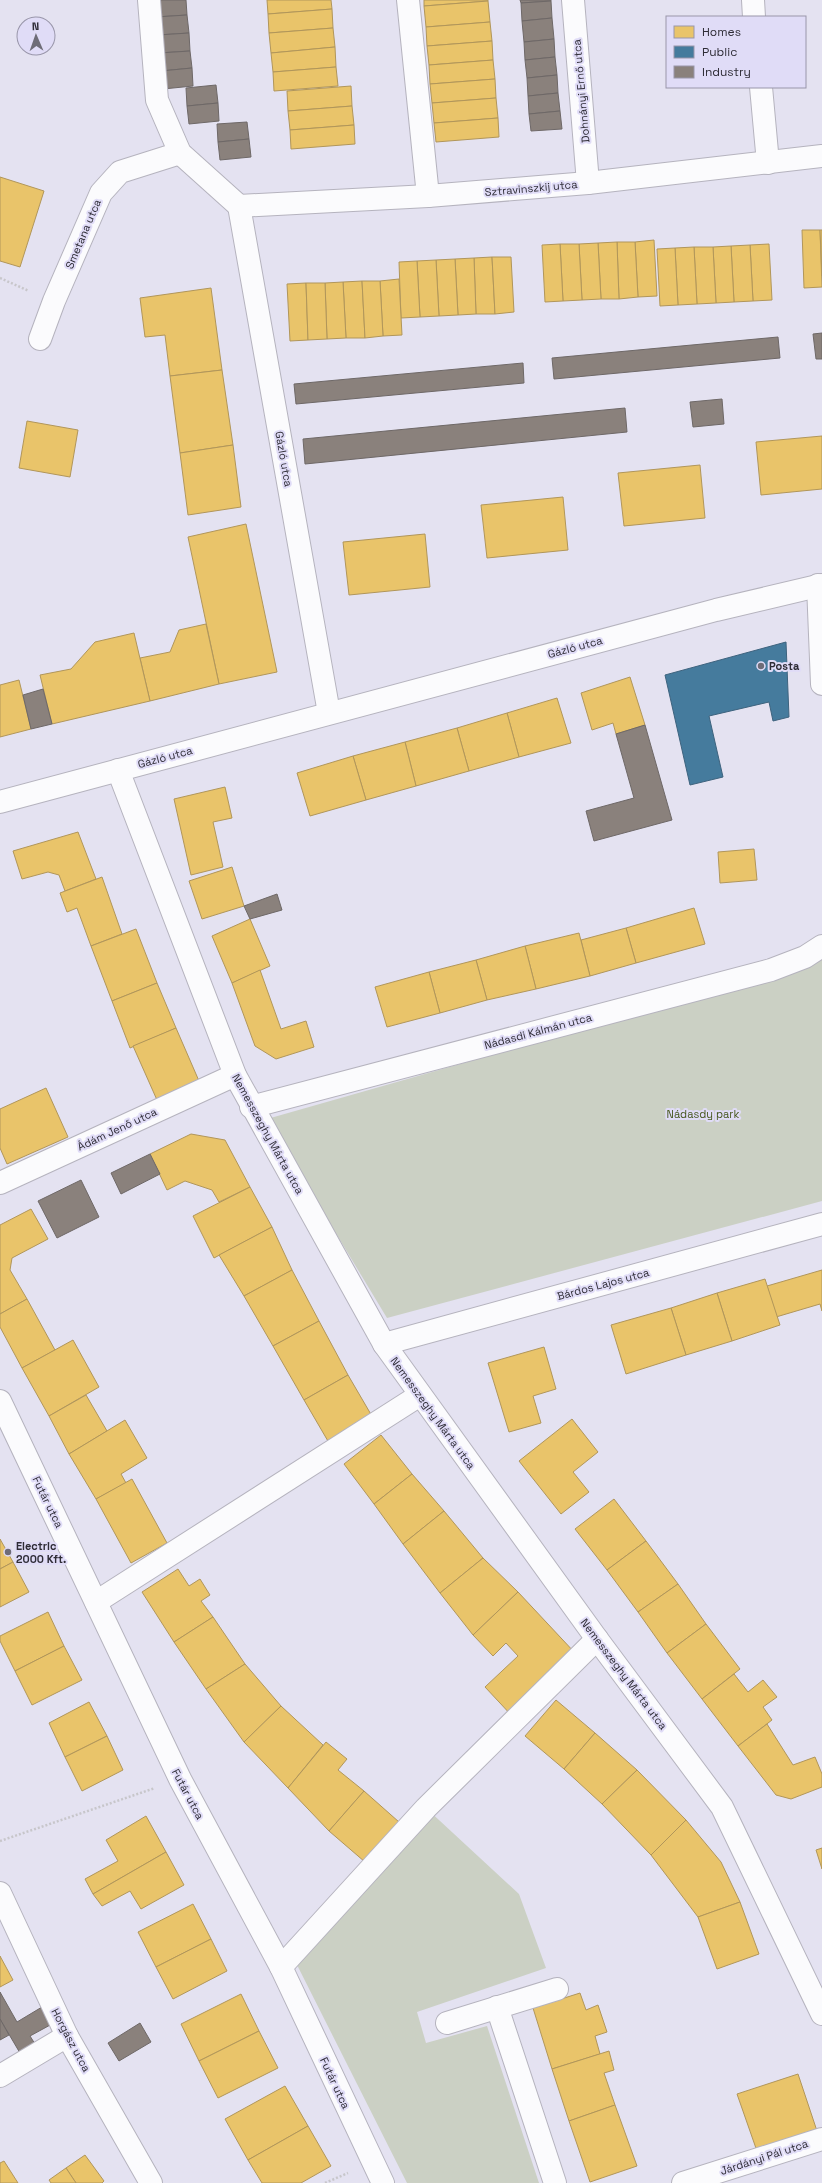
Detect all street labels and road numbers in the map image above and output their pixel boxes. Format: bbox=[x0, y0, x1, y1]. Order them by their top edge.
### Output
street label: Dohnányi Ernő utca bbox=[569, 38, 593, 143]
street label: Sztravinszkij utca bbox=[484, 177, 579, 199]
street label: Smetana utca bbox=[62, 196, 104, 271]
street label: Gázló utca bbox=[272, 430, 296, 489]
street label: Gázló utca bbox=[546, 633, 605, 661]
street label: Gázló utca bbox=[136, 743, 195, 771]
street label: Nádasdi Kálmán utca bbox=[483, 1010, 594, 1052]
street label: Nemesszeghy Márta utca bbox=[229, 1071, 307, 1197]
street label: Ádám Jenő utca bbox=[75, 1104, 160, 1154]
street label: Bárdos Lajos utca bbox=[555, 1265, 651, 1303]
street label: Nemesszeghy Márta utca bbox=[388, 1354, 479, 1472]
street label: Futár utca bbox=[30, 1474, 67, 1531]
street label: Nemesszeghy Márta utca bbox=[578, 1616, 671, 1733]
street label: Futár utca bbox=[169, 1766, 208, 1822]
street label: Horgász utca bbox=[48, 2006, 94, 2075]
street label: Futár utca bbox=[317, 2055, 353, 2112]
street label: Járdányi Pál utca bbox=[718, 2136, 810, 2178]

